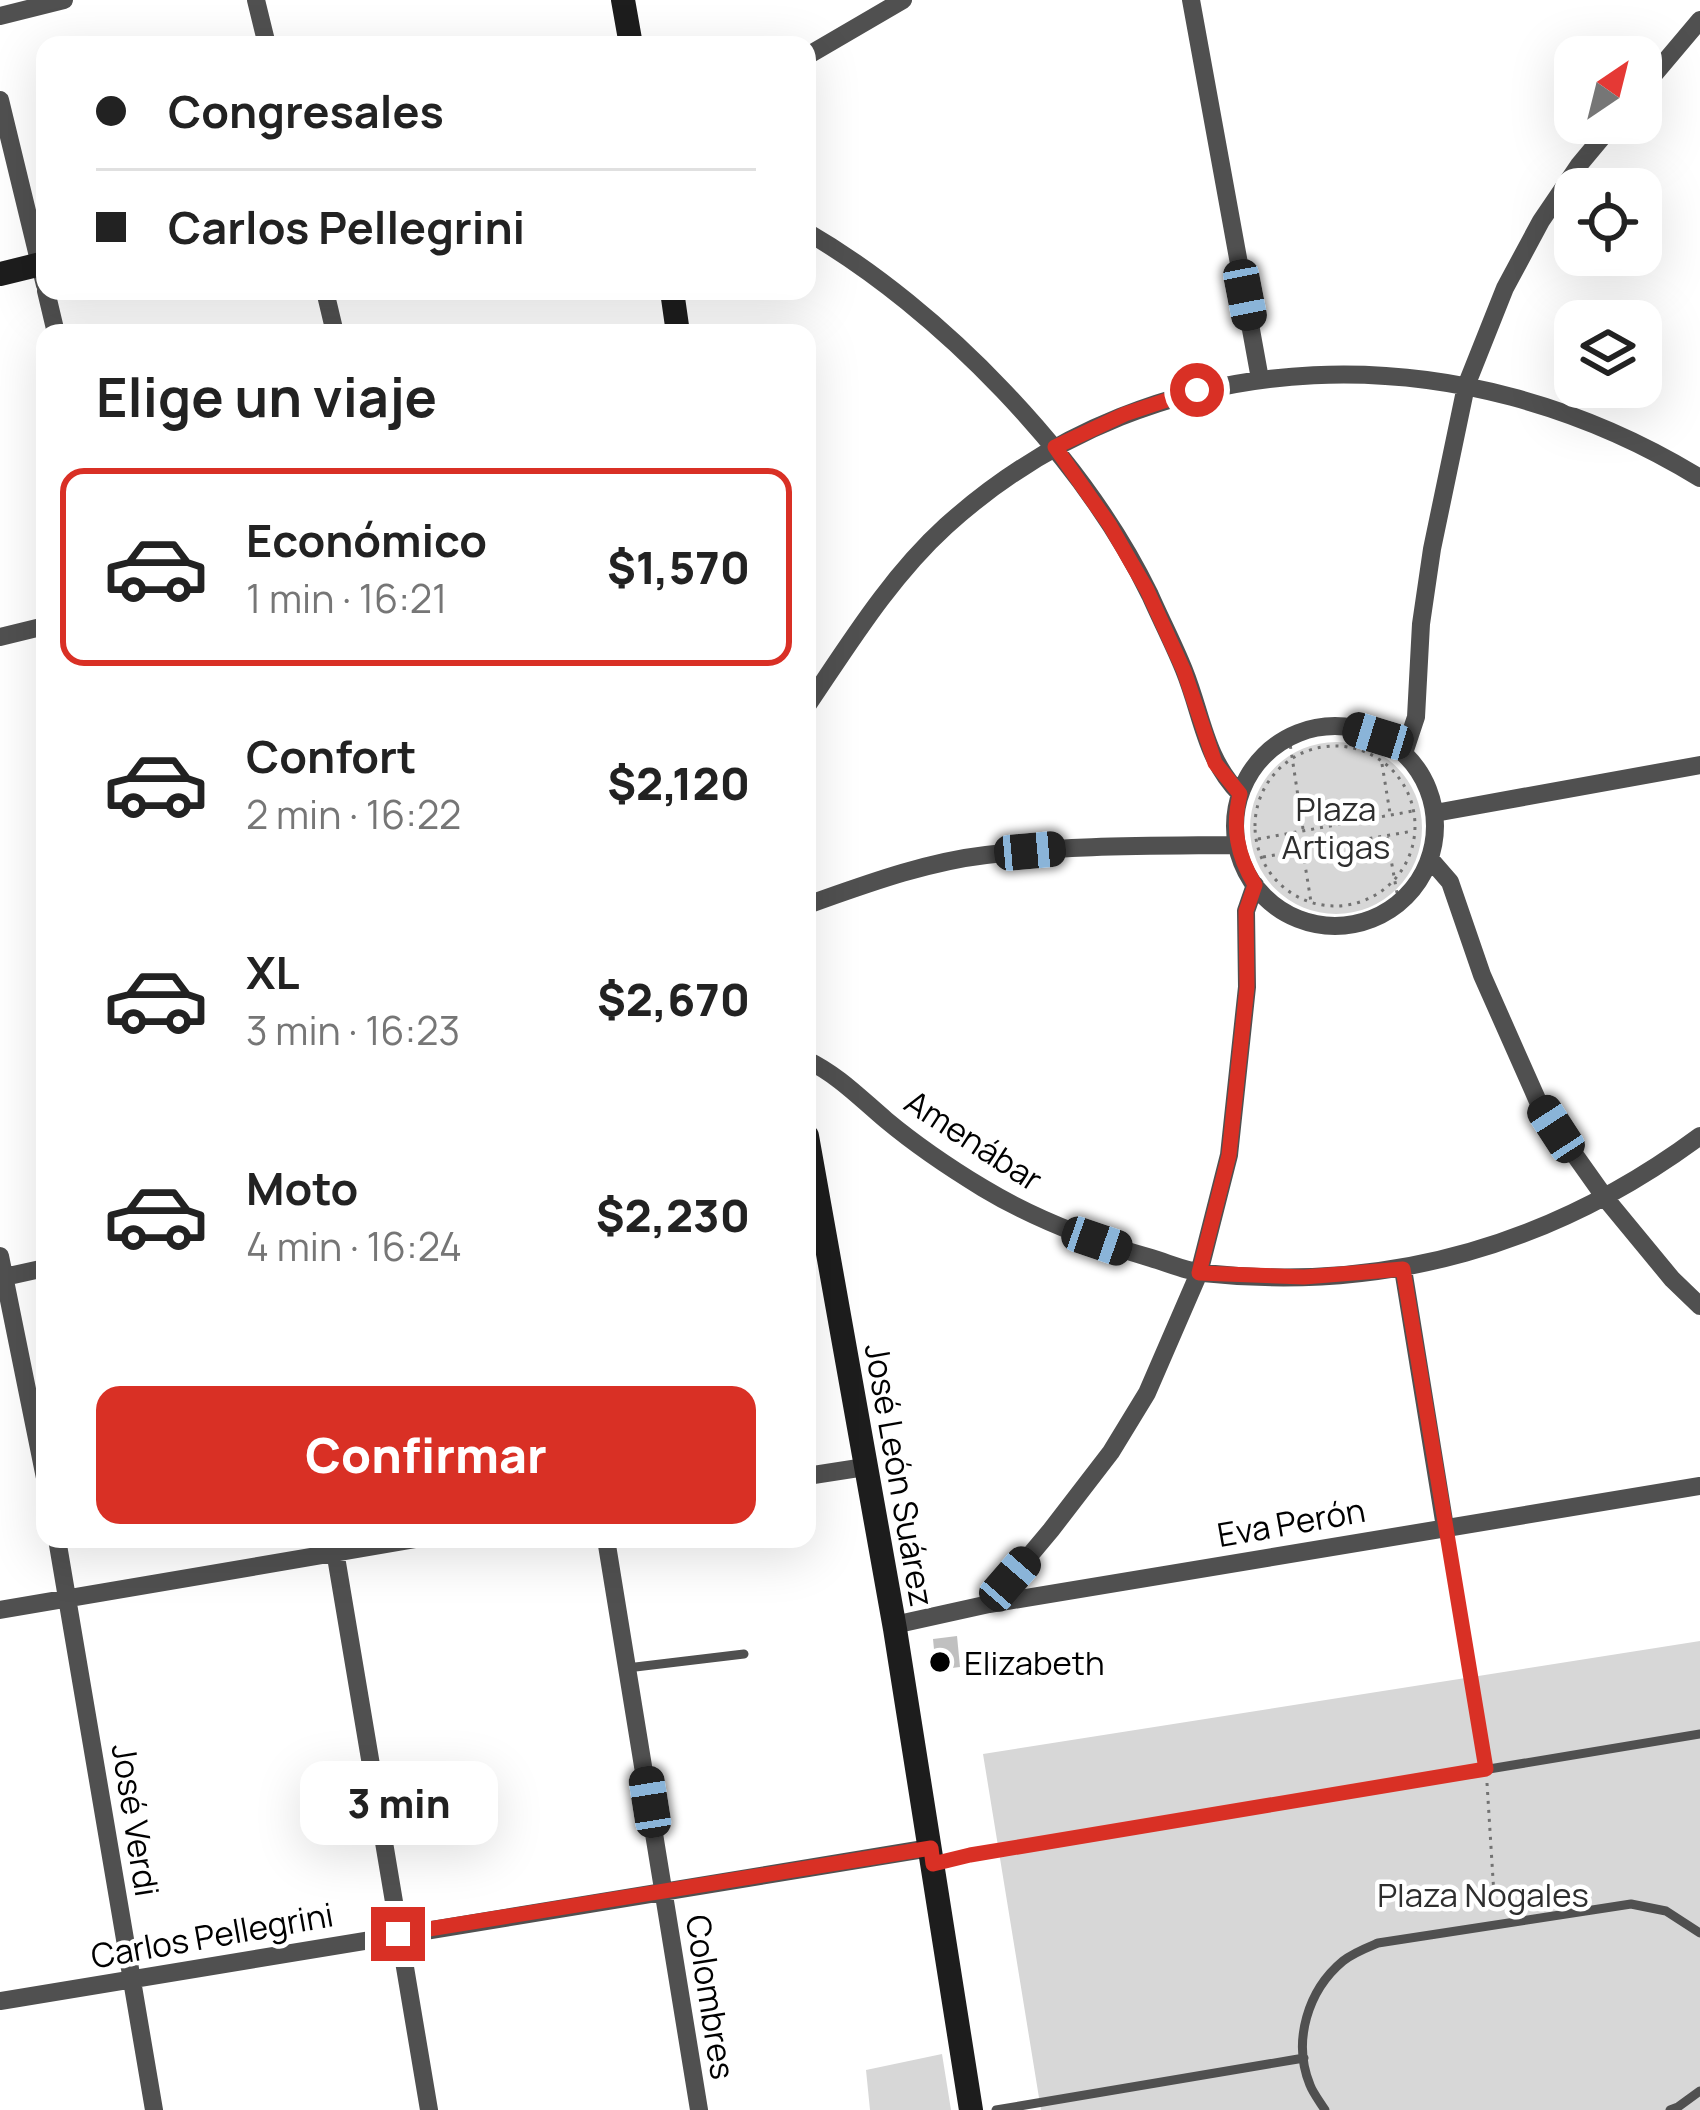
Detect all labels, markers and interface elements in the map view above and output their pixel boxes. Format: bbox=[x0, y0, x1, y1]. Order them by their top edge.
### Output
north arrow bbox=[1554, 36, 1662, 144]
map controls bbox=[1554, 36, 1662, 408]
text: Congresales bbox=[168, 80, 444, 142]
button: locate bbox=[1554, 168, 1662, 276]
text: Carlos Pellegrini bbox=[168, 196, 525, 258]
car bbox=[1220, 256, 1270, 334]
button: layers bbox=[1554, 300, 1662, 408]
text: Elige un viaje bbox=[96, 359, 437, 433]
route start bbox=[1170, 363, 1224, 417]
text: Económico bbox=[246, 509, 487, 571]
icon: car bbox=[102, 513, 210, 621]
text: $1,570 bbox=[607, 536, 750, 598]
text: 1 min · 16:21 bbox=[246, 571, 447, 625]
car bbox=[1338, 708, 1418, 764]
text: Confort bbox=[246, 725, 417, 787]
icon: car bbox=[102, 729, 210, 837]
text: $2,120 bbox=[607, 752, 750, 814]
park label: Plaza Artigas bbox=[1282, 786, 1390, 869]
text: 2 min · 16:22 bbox=[246, 787, 461, 841]
car bbox=[993, 830, 1067, 872]
text: XL bbox=[246, 941, 300, 1003]
icon: car bbox=[102, 945, 210, 1053]
text: $2,670 bbox=[597, 968, 750, 1030]
text: 3 min · 16:23 bbox=[246, 1003, 460, 1057]
street label: Amenábar bbox=[897, 1079, 1051, 1201]
car bbox=[1521, 1089, 1591, 1169]
text: Moto bbox=[246, 1157, 358, 1219]
icon: car bbox=[102, 1161, 210, 1269]
text: $2,230 bbox=[596, 1184, 750, 1246]
car bbox=[1057, 1212, 1137, 1270]
text: 4 min · 16:24 bbox=[246, 1219, 462, 1273]
street label: José León Suárez bbox=[855, 1340, 945, 1610]
button: Confirmar bbox=[96, 1386, 756, 1524]
street label: Eva Perón bbox=[1214, 1487, 1368, 1557]
car bbox=[973, 1540, 1047, 1618]
place label: Elizabeth bbox=[964, 1640, 1105, 1685]
marker: Elizabeth bbox=[927, 1649, 953, 1675]
street label: José Verdi bbox=[102, 1740, 170, 1900]
callout: 3 min bbox=[299, 1760, 497, 1844]
car bbox=[627, 1764, 673, 1840]
text: 3 min bbox=[348, 1776, 450, 1830]
park label: Plaza Nogales bbox=[1377, 1872, 1589, 1917]
street label: Carlos Pellegrini bbox=[87, 1892, 337, 1978]
route end bbox=[371, 1907, 425, 1961]
street label: Colombres bbox=[676, 1911, 746, 2083]

